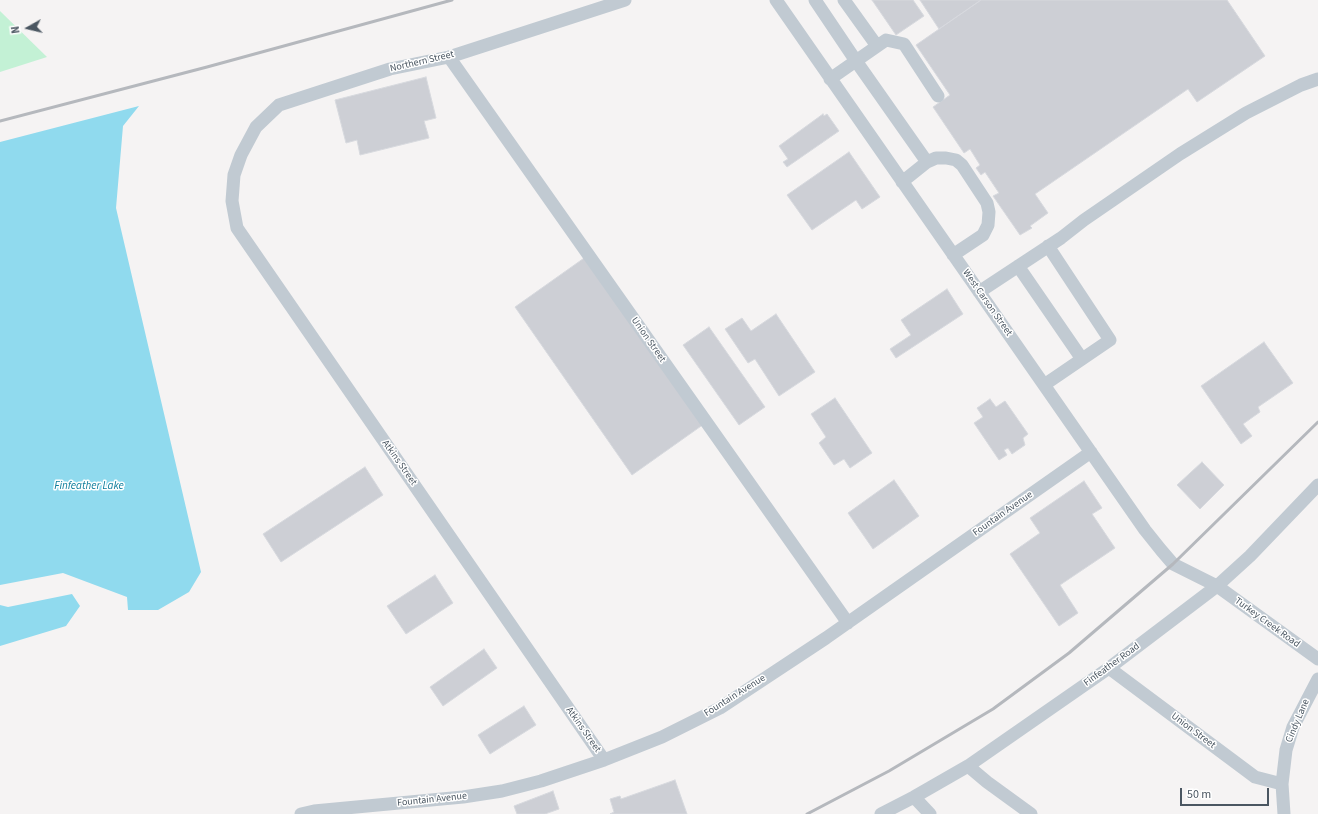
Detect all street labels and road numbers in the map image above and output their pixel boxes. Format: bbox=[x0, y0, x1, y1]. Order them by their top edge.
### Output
street label: Northern Street bbox=[389, 49, 455, 75]
street label: West Carson Street bbox=[960, 267, 1014, 339]
street label: Union Street bbox=[628, 315, 668, 365]
street label: Atkins Street bbox=[379, 438, 419, 488]
street label: Fountain Avenue bbox=[971, 489, 1035, 539]
street label: Turkey Creek Road bbox=[1232, 595, 1302, 651]
street label: Finfeather Road bbox=[1082, 641, 1142, 689]
street label: Fountain Avenue bbox=[702, 672, 768, 720]
street label: Cindy Lane bbox=[1283, 697, 1313, 745]
street label: Atkins Street bbox=[563, 705, 603, 755]
street label: Union Street bbox=[1168, 710, 1218, 752]
street label: Fountain Avenue bbox=[397, 790, 467, 810]

